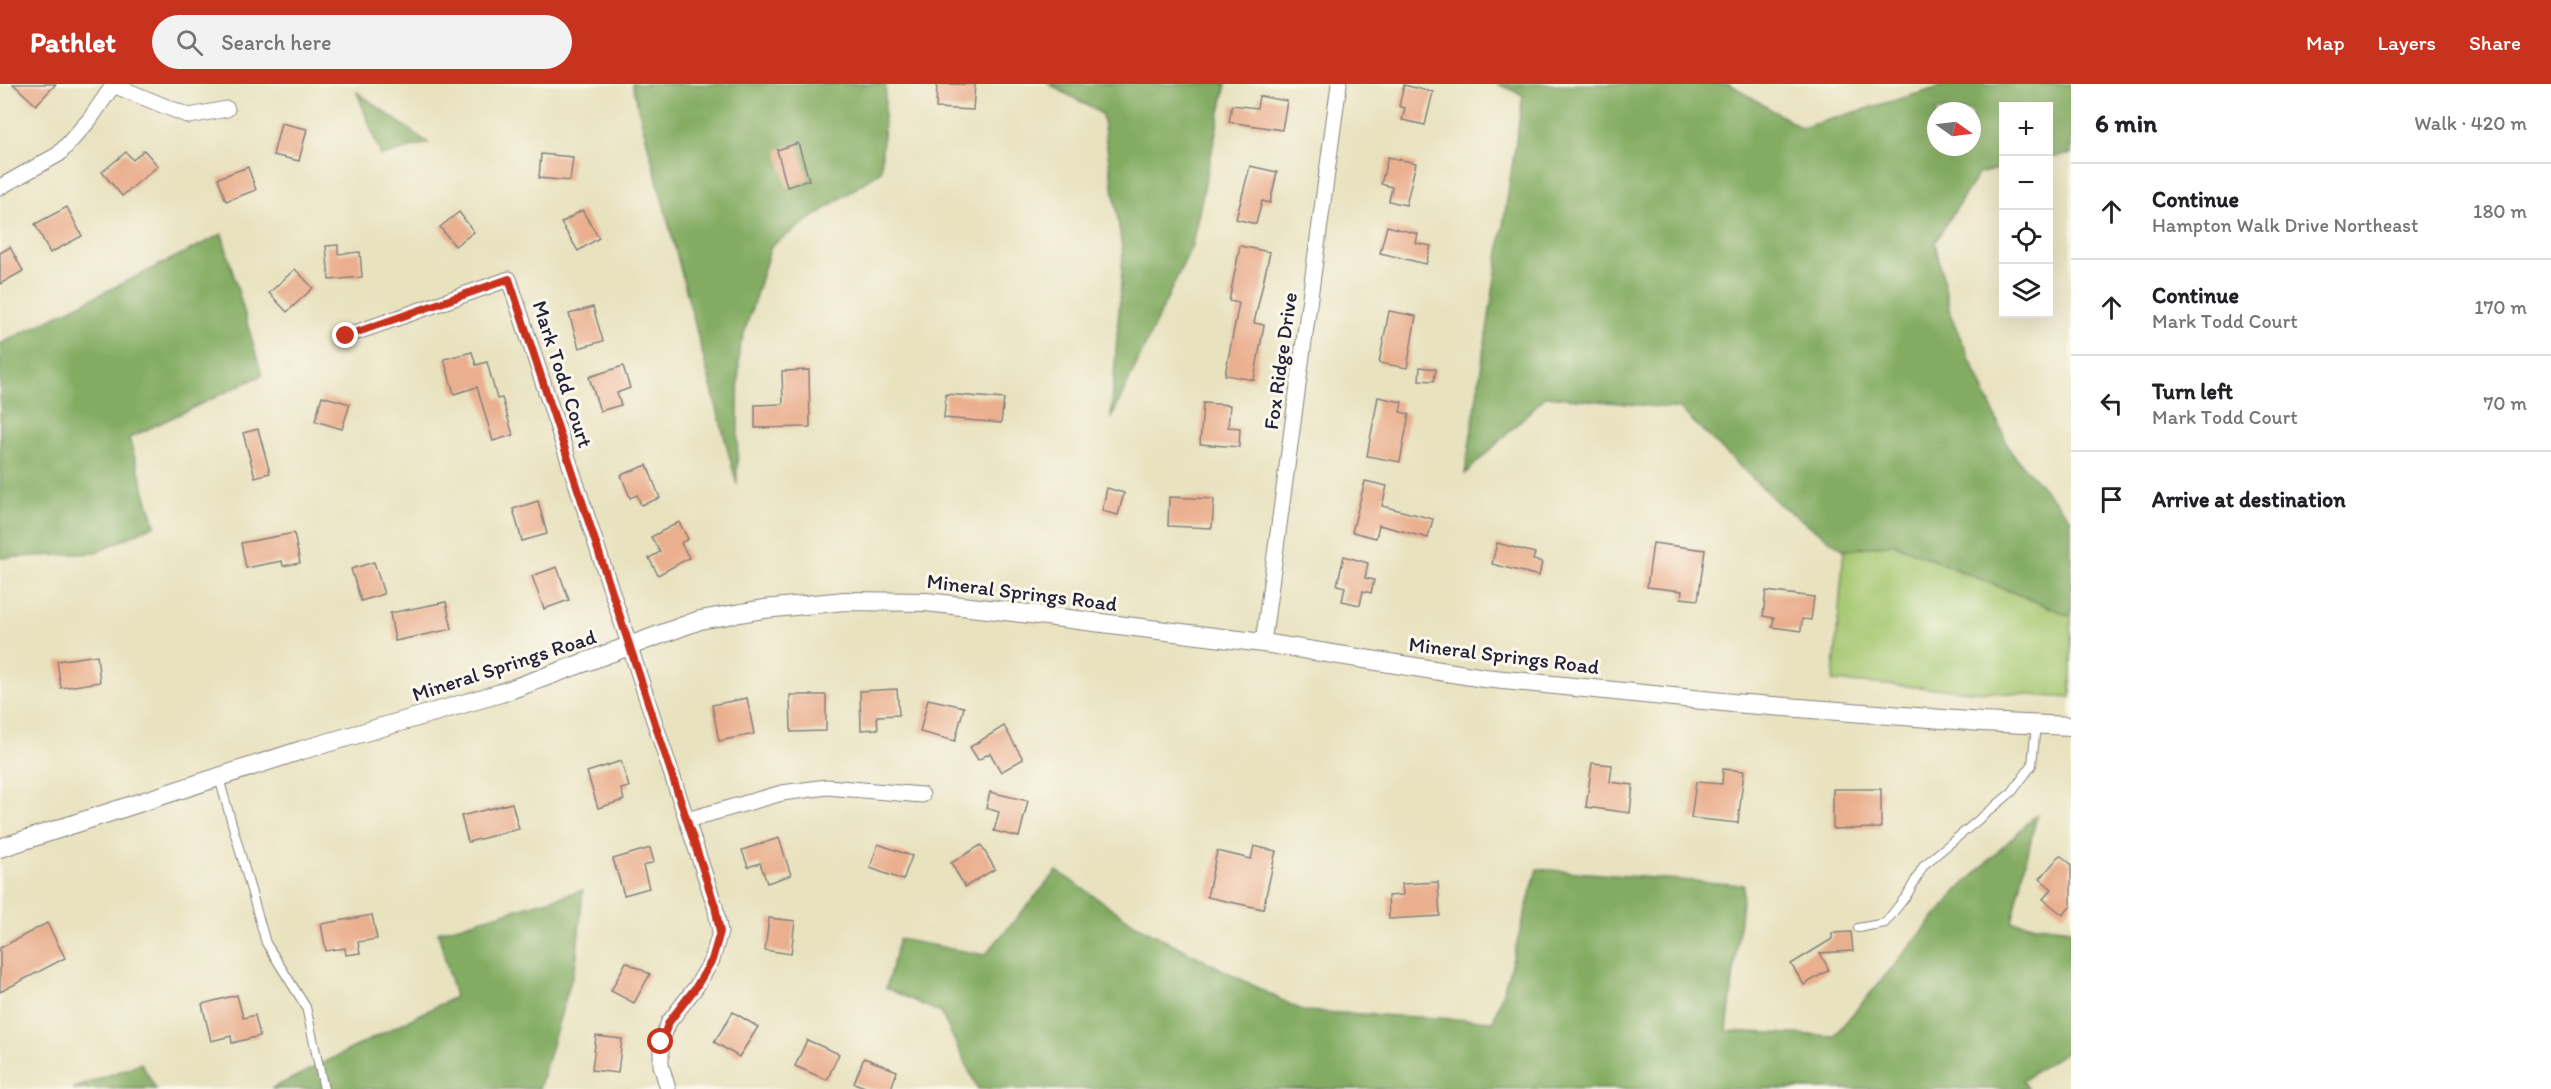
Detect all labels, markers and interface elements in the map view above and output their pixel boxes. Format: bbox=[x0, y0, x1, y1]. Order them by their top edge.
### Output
search box bbox=[152, 15, 572, 69]
text: Pathlet bbox=[30, 25, 116, 59]
icon: search bbox=[173, 26, 206, 59]
text: Search here bbox=[221, 29, 331, 56]
text: Map bbox=[2306, 30, 2345, 55]
text: Layers bbox=[2378, 30, 2436, 55]
text: Share bbox=[2469, 30, 2521, 55]
north arrow bbox=[1927, 102, 1981, 156]
map controls bbox=[1999, 102, 2053, 318]
button: + bbox=[1999, 102, 2053, 156]
text: 6 min bbox=[2095, 107, 2157, 139]
text: Walk · 420 m bbox=[2414, 111, 2527, 135]
button: − bbox=[1999, 156, 2053, 210]
text: Continue bbox=[2152, 186, 2239, 213]
icon: ahead bbox=[2095, 195, 2128, 228]
text: 180 m bbox=[2473, 199, 2527, 223]
button: locate bbox=[1999, 210, 2053, 264]
text: Hampton Walk Drive Northeast bbox=[2152, 213, 2419, 237]
button: layers bbox=[1999, 264, 2053, 318]
text: Continue bbox=[2152, 282, 2239, 309]
street label: Fox Ridge Drive bbox=[1258, 291, 1302, 431]
icon: ahead bbox=[2095, 291, 2128, 324]
text: 170 m bbox=[2474, 295, 2527, 319]
street label: Mark Todd Court bbox=[527, 297, 599, 451]
text: Mark Todd Court bbox=[2152, 309, 2298, 333]
route end bbox=[332, 322, 358, 348]
text: Turn left bbox=[2152, 378, 2233, 405]
icon: left bbox=[2095, 387, 2128, 420]
text: 70 m bbox=[2483, 391, 2527, 415]
text: Mark Todd Court bbox=[2152, 405, 2298, 429]
icon: arrive bbox=[2095, 483, 2128, 516]
text: Arrive at destination bbox=[2152, 486, 2346, 513]
street label: Mineral Springs Road bbox=[925, 568, 1119, 616]
street label: Mineral Springs Road bbox=[409, 623, 600, 707]
street label: Mineral Springs Road bbox=[1407, 631, 1601, 679]
route start bbox=[647, 1028, 673, 1054]

